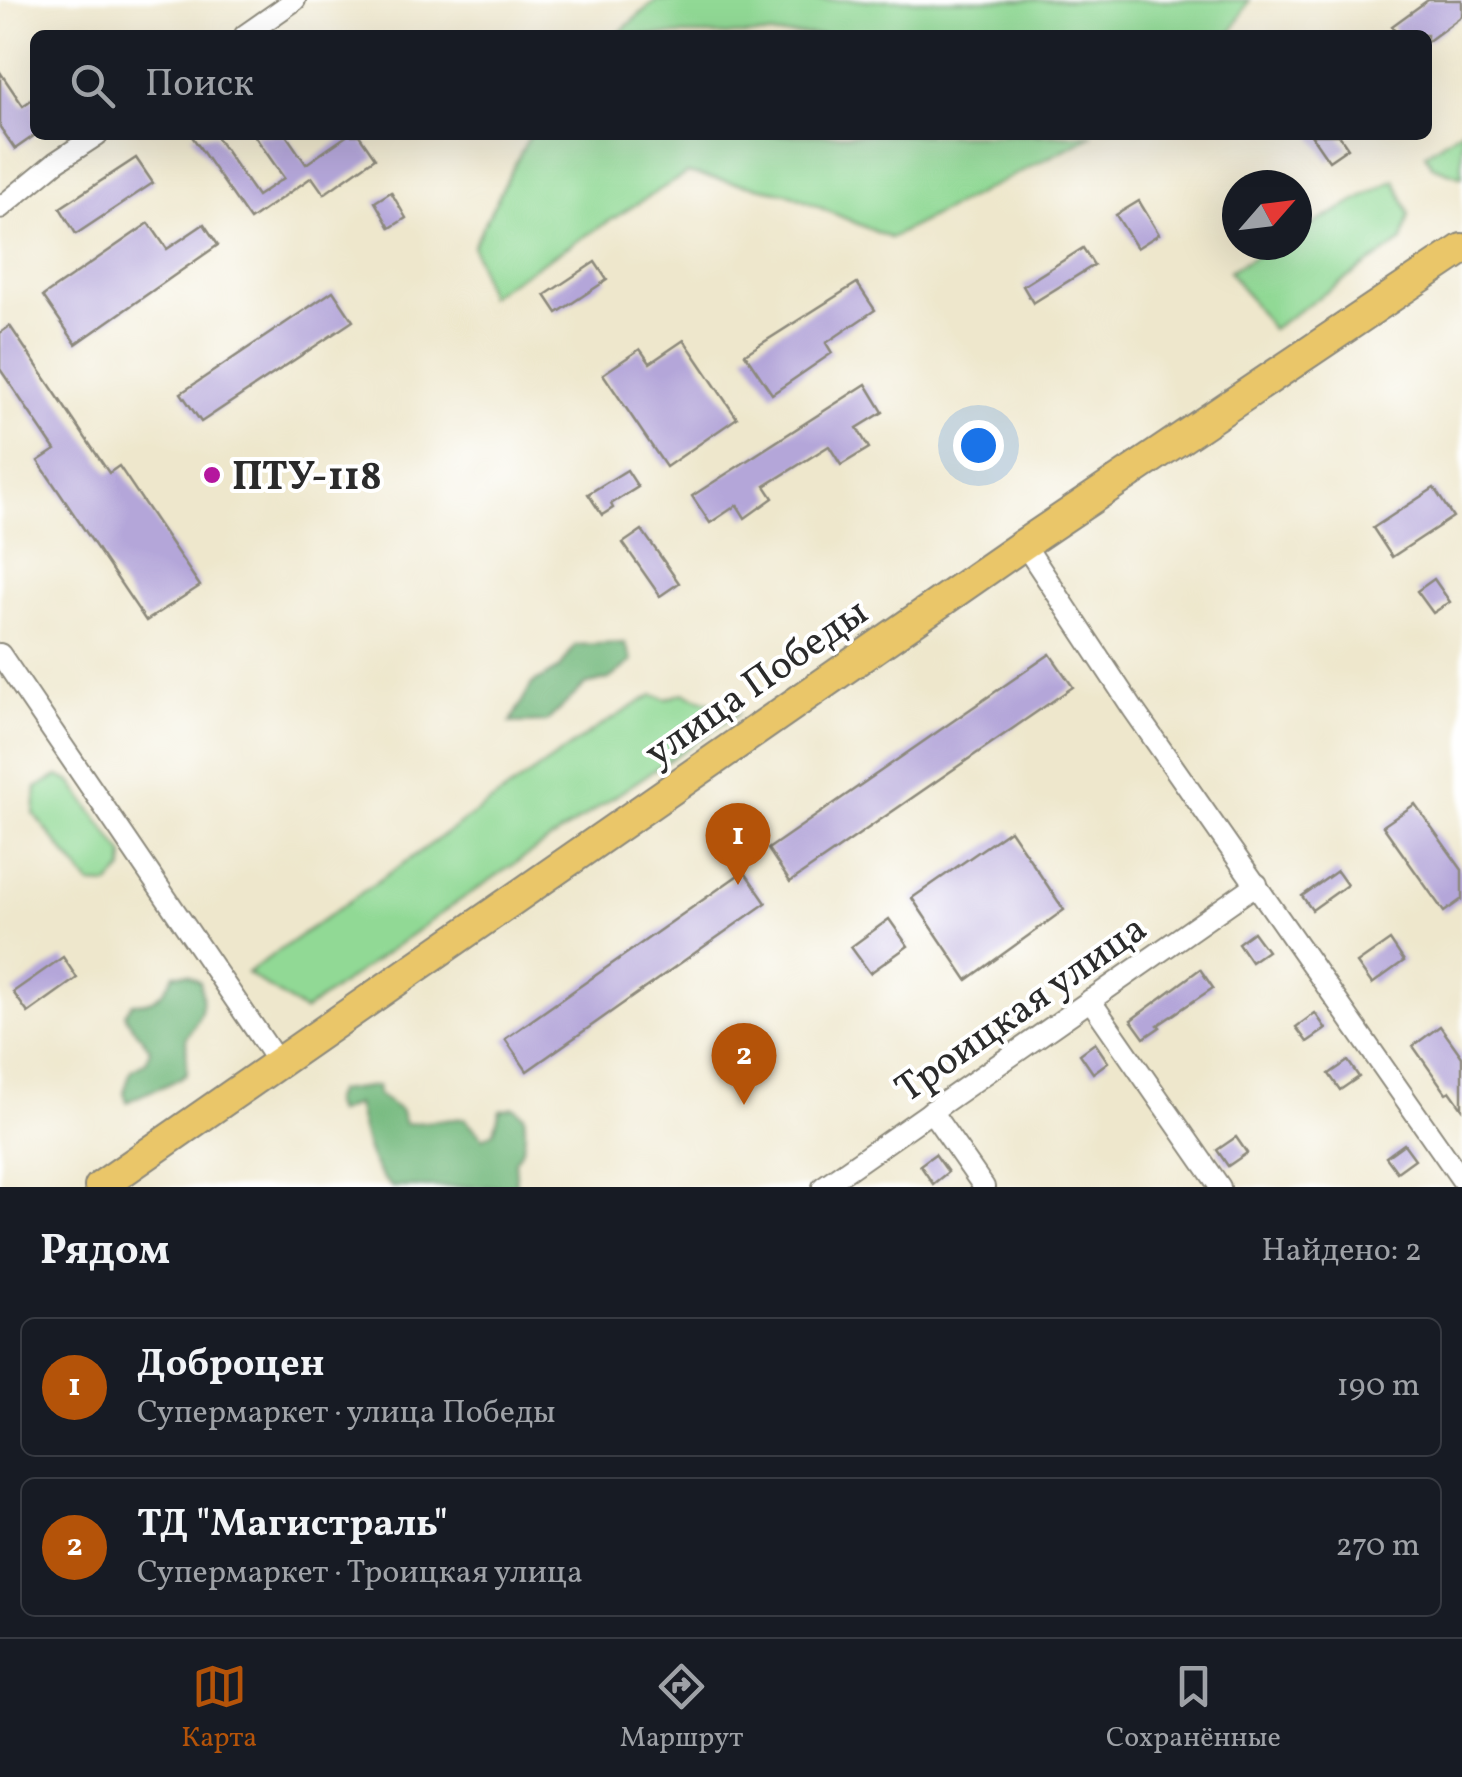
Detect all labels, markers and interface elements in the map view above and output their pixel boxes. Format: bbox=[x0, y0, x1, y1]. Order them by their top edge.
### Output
search box bbox=[30, 30, 1432, 140]
icon: search bbox=[65, 58, 120, 113]
text: Поиск bbox=[145, 59, 254, 112]
north arrow bbox=[1222, 170, 1312, 260]
your location bbox=[953, 420, 1004, 471]
place label: ПТУ-118 bbox=[232, 451, 382, 507]
marker: ПТУ-118 bbox=[201, 464, 223, 486]
street label: улица Победы bbox=[634, 586, 880, 782]
pin: 1 bbox=[706, 802, 770, 885]
street label: Троицкая улица bbox=[885, 903, 1159, 1118]
pin: 2 bbox=[712, 1022, 776, 1105]
text: Рядом bbox=[40, 1223, 170, 1282]
text: Найдено: 2 bbox=[1262, 1230, 1422, 1274]
text: Доброцен bbox=[137, 1339, 324, 1392]
text: 1 bbox=[68, 1365, 81, 1409]
text: 190 m bbox=[1336, 1365, 1420, 1409]
text: Супермаркет · улица Победы bbox=[137, 1392, 556, 1436]
text: ТД "Магистраль" bbox=[137, 1499, 448, 1552]
text: 2 bbox=[66, 1525, 83, 1569]
text: 270 m bbox=[1335, 1525, 1420, 1569]
text: Супермаркет · Троицкая улица bbox=[137, 1552, 583, 1596]
tab: Карта bbox=[181, 1659, 257, 1758]
tab: Маршрут bbox=[620, 1659, 743, 1758]
tab: Сохранённые bbox=[1106, 1659, 1281, 1758]

